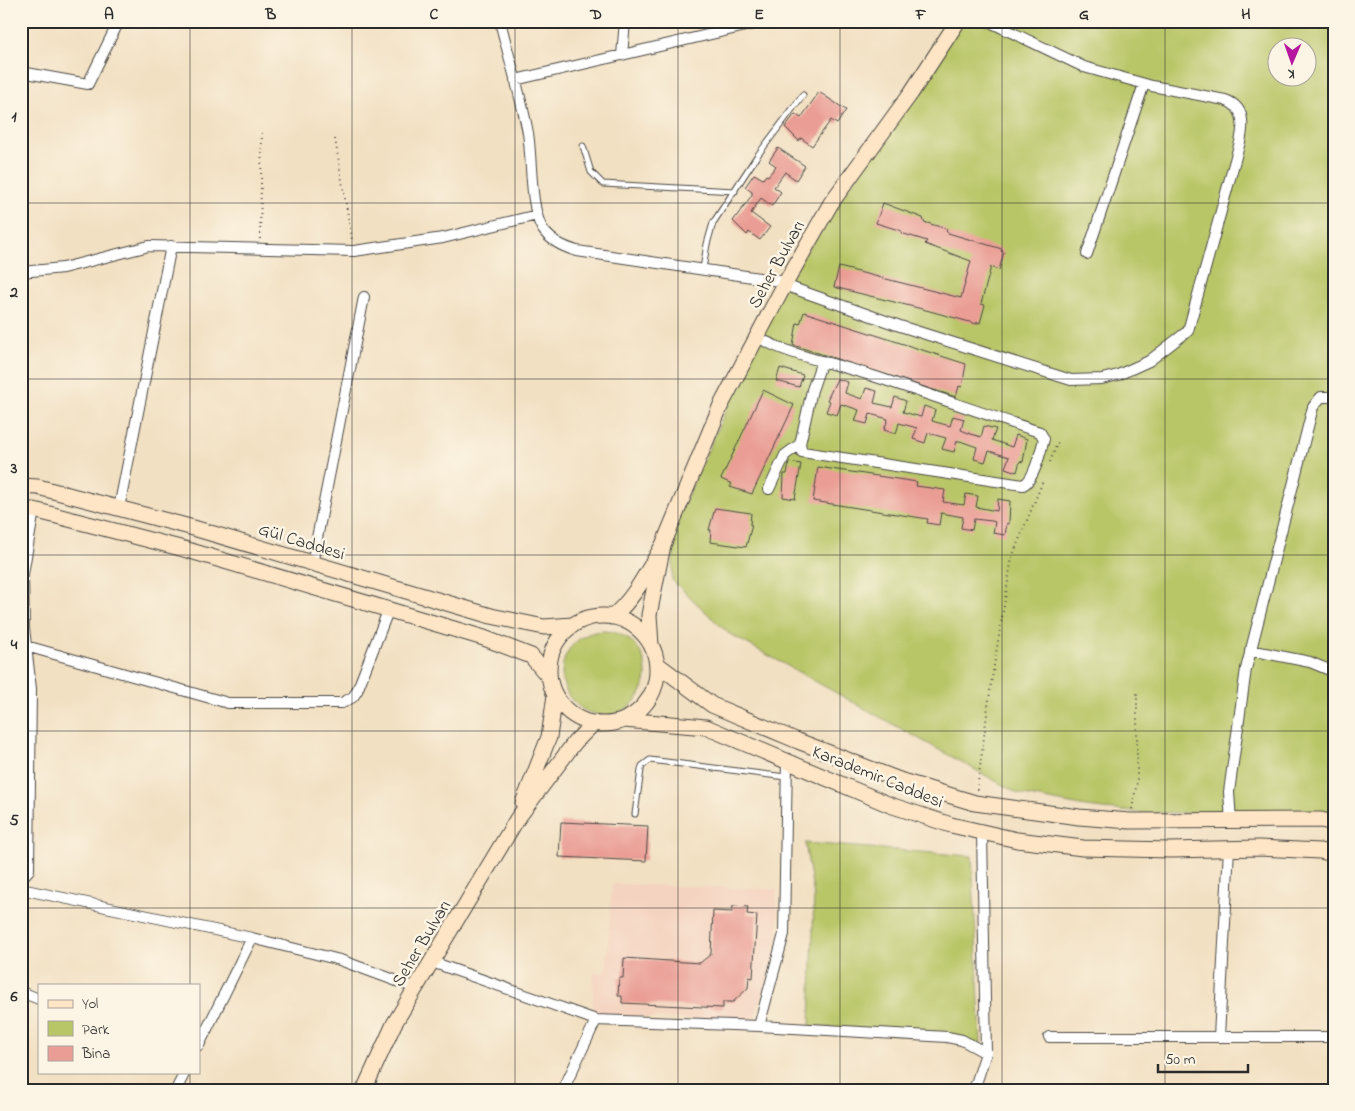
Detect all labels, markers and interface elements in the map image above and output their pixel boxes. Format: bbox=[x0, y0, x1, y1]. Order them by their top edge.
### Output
text: A bbox=[104, 3, 114, 27]
text: B bbox=[265, 3, 277, 27]
text: C bbox=[430, 3, 439, 27]
text: D bbox=[589, 3, 602, 27]
text: E bbox=[754, 3, 764, 27]
text: F bbox=[915, 3, 927, 27]
text: G bbox=[1079, 3, 1089, 27]
text: H bbox=[1241, 3, 1251, 27]
north arrow bbox=[1268, 38, 1318, 88]
text: K bbox=[1287, 63, 1295, 84]
text: 1 bbox=[11, 105, 17, 129]
street label: Seher Bulvarı bbox=[743, 216, 813, 314]
text: 2 bbox=[9, 281, 18, 305]
text: 3 bbox=[10, 457, 18, 481]
street label: Gül Caddesi bbox=[255, 517, 348, 568]
text: 4 bbox=[10, 633, 18, 657]
street label: Karademir Caddesi bbox=[808, 740, 947, 816]
text: 5 bbox=[9, 809, 19, 833]
street label: Seher Bulvarı bbox=[387, 896, 459, 992]
legend bbox=[38, 984, 200, 1074]
text: 6 bbox=[9, 985, 18, 1009]
text: Yol bbox=[82, 993, 98, 1015]
text: Park bbox=[82, 1019, 110, 1041]
scale bar bbox=[1158, 1041, 1248, 1073]
text: Bina bbox=[81, 1043, 110, 1065]
text: 50 m bbox=[1165, 1049, 1196, 1071]

